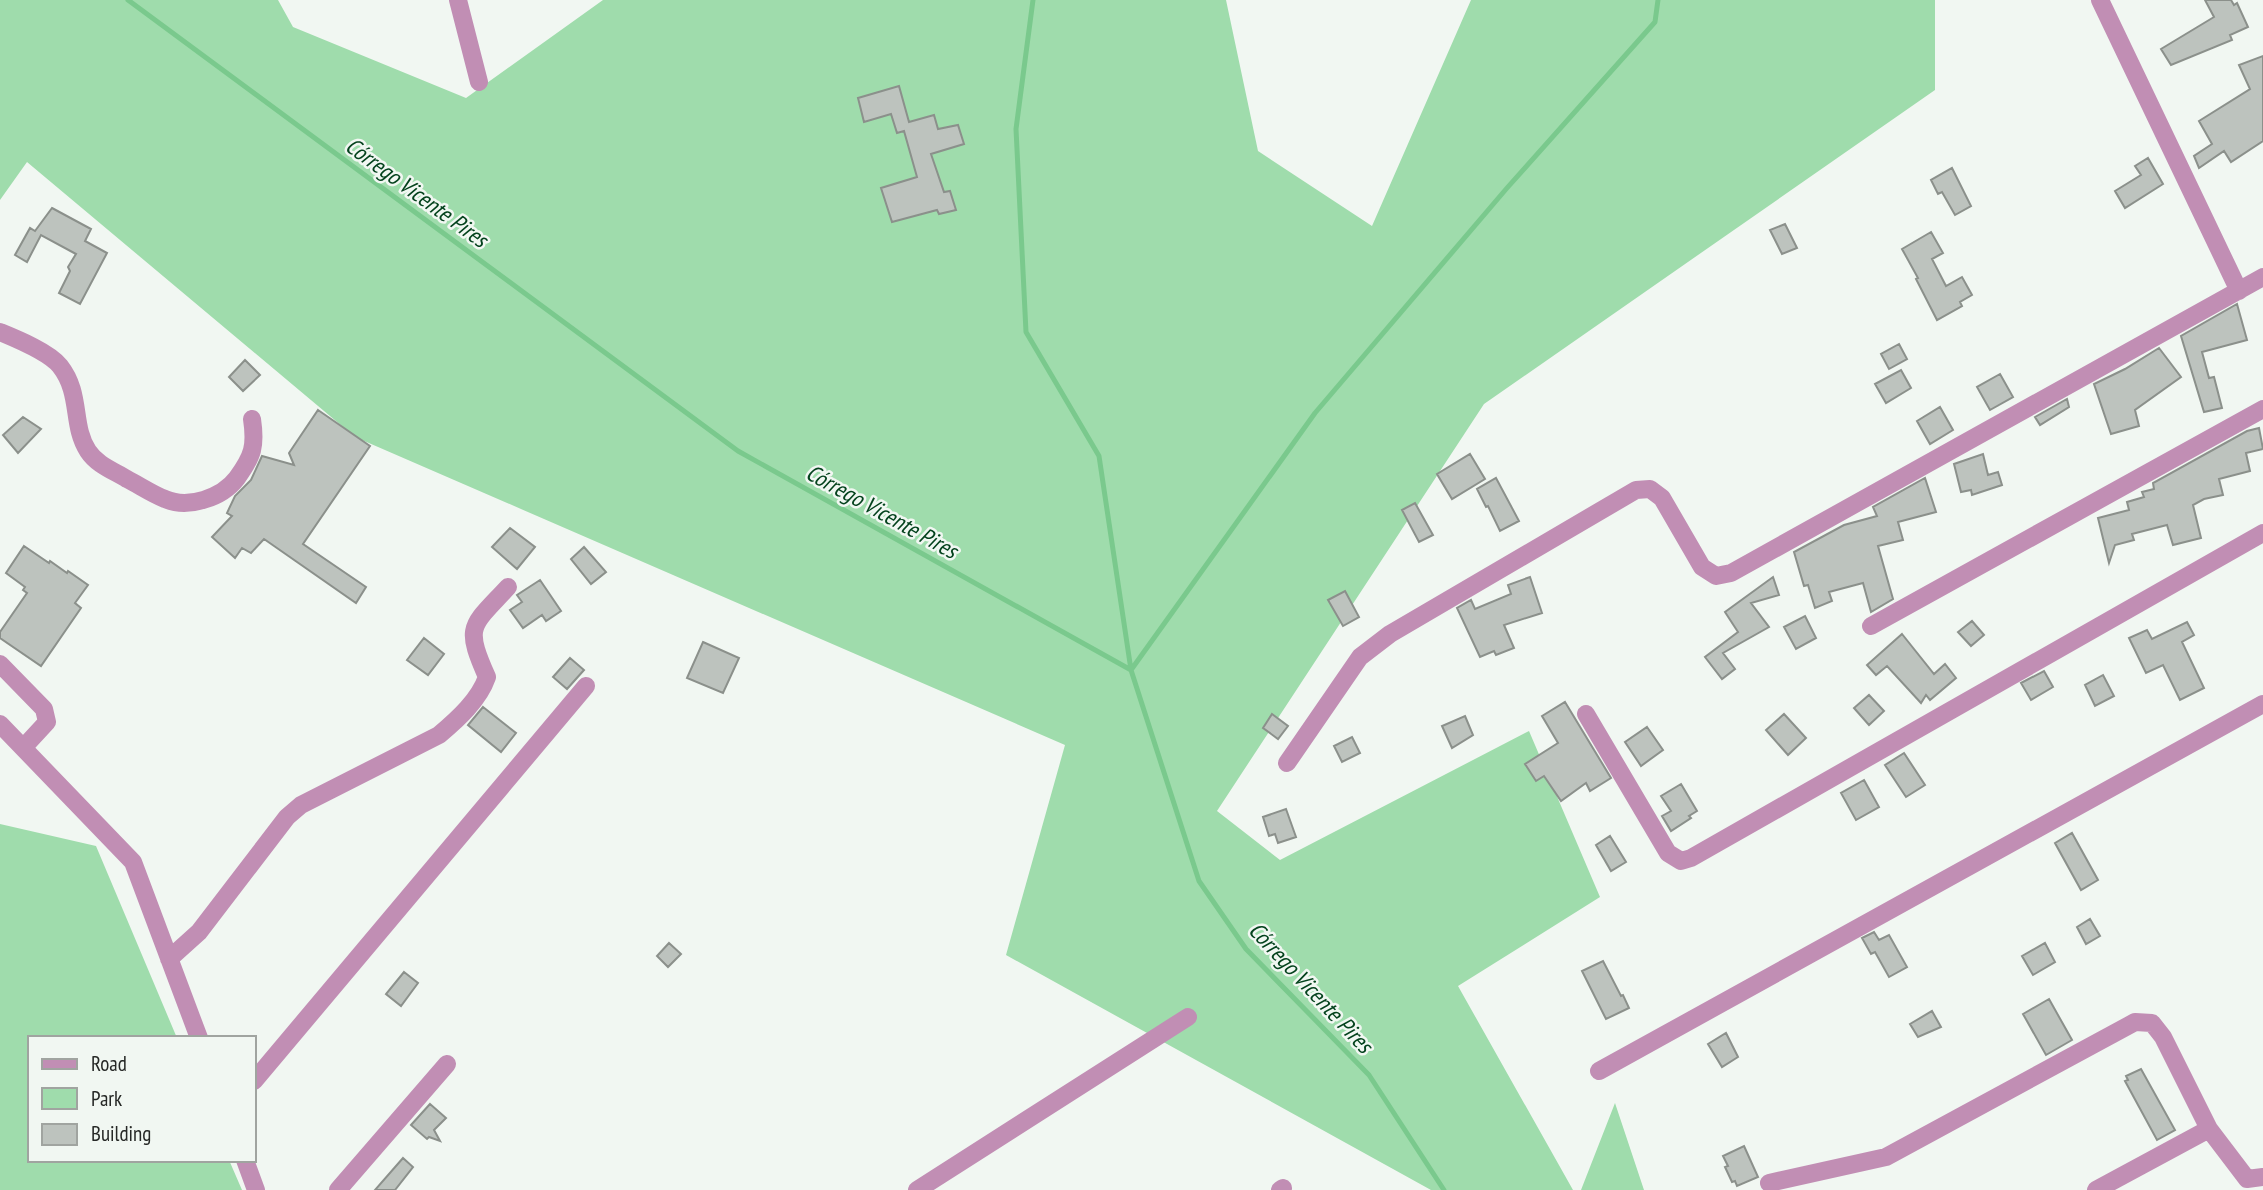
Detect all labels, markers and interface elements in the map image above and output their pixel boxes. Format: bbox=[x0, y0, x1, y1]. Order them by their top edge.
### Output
water label: Córrego Vicente Pires bbox=[340, 131, 495, 255]
water label: Córrego Vicente Pires bbox=[801, 457, 965, 566]
water label: Córrego Vicente Pires bbox=[1243, 916, 1381, 1060]
legend bbox=[28, 1036, 256, 1162]
text: Road bbox=[91, 1050, 127, 1077]
text: Park bbox=[91, 1085, 122, 1112]
text: Building bbox=[91, 1120, 151, 1147]

